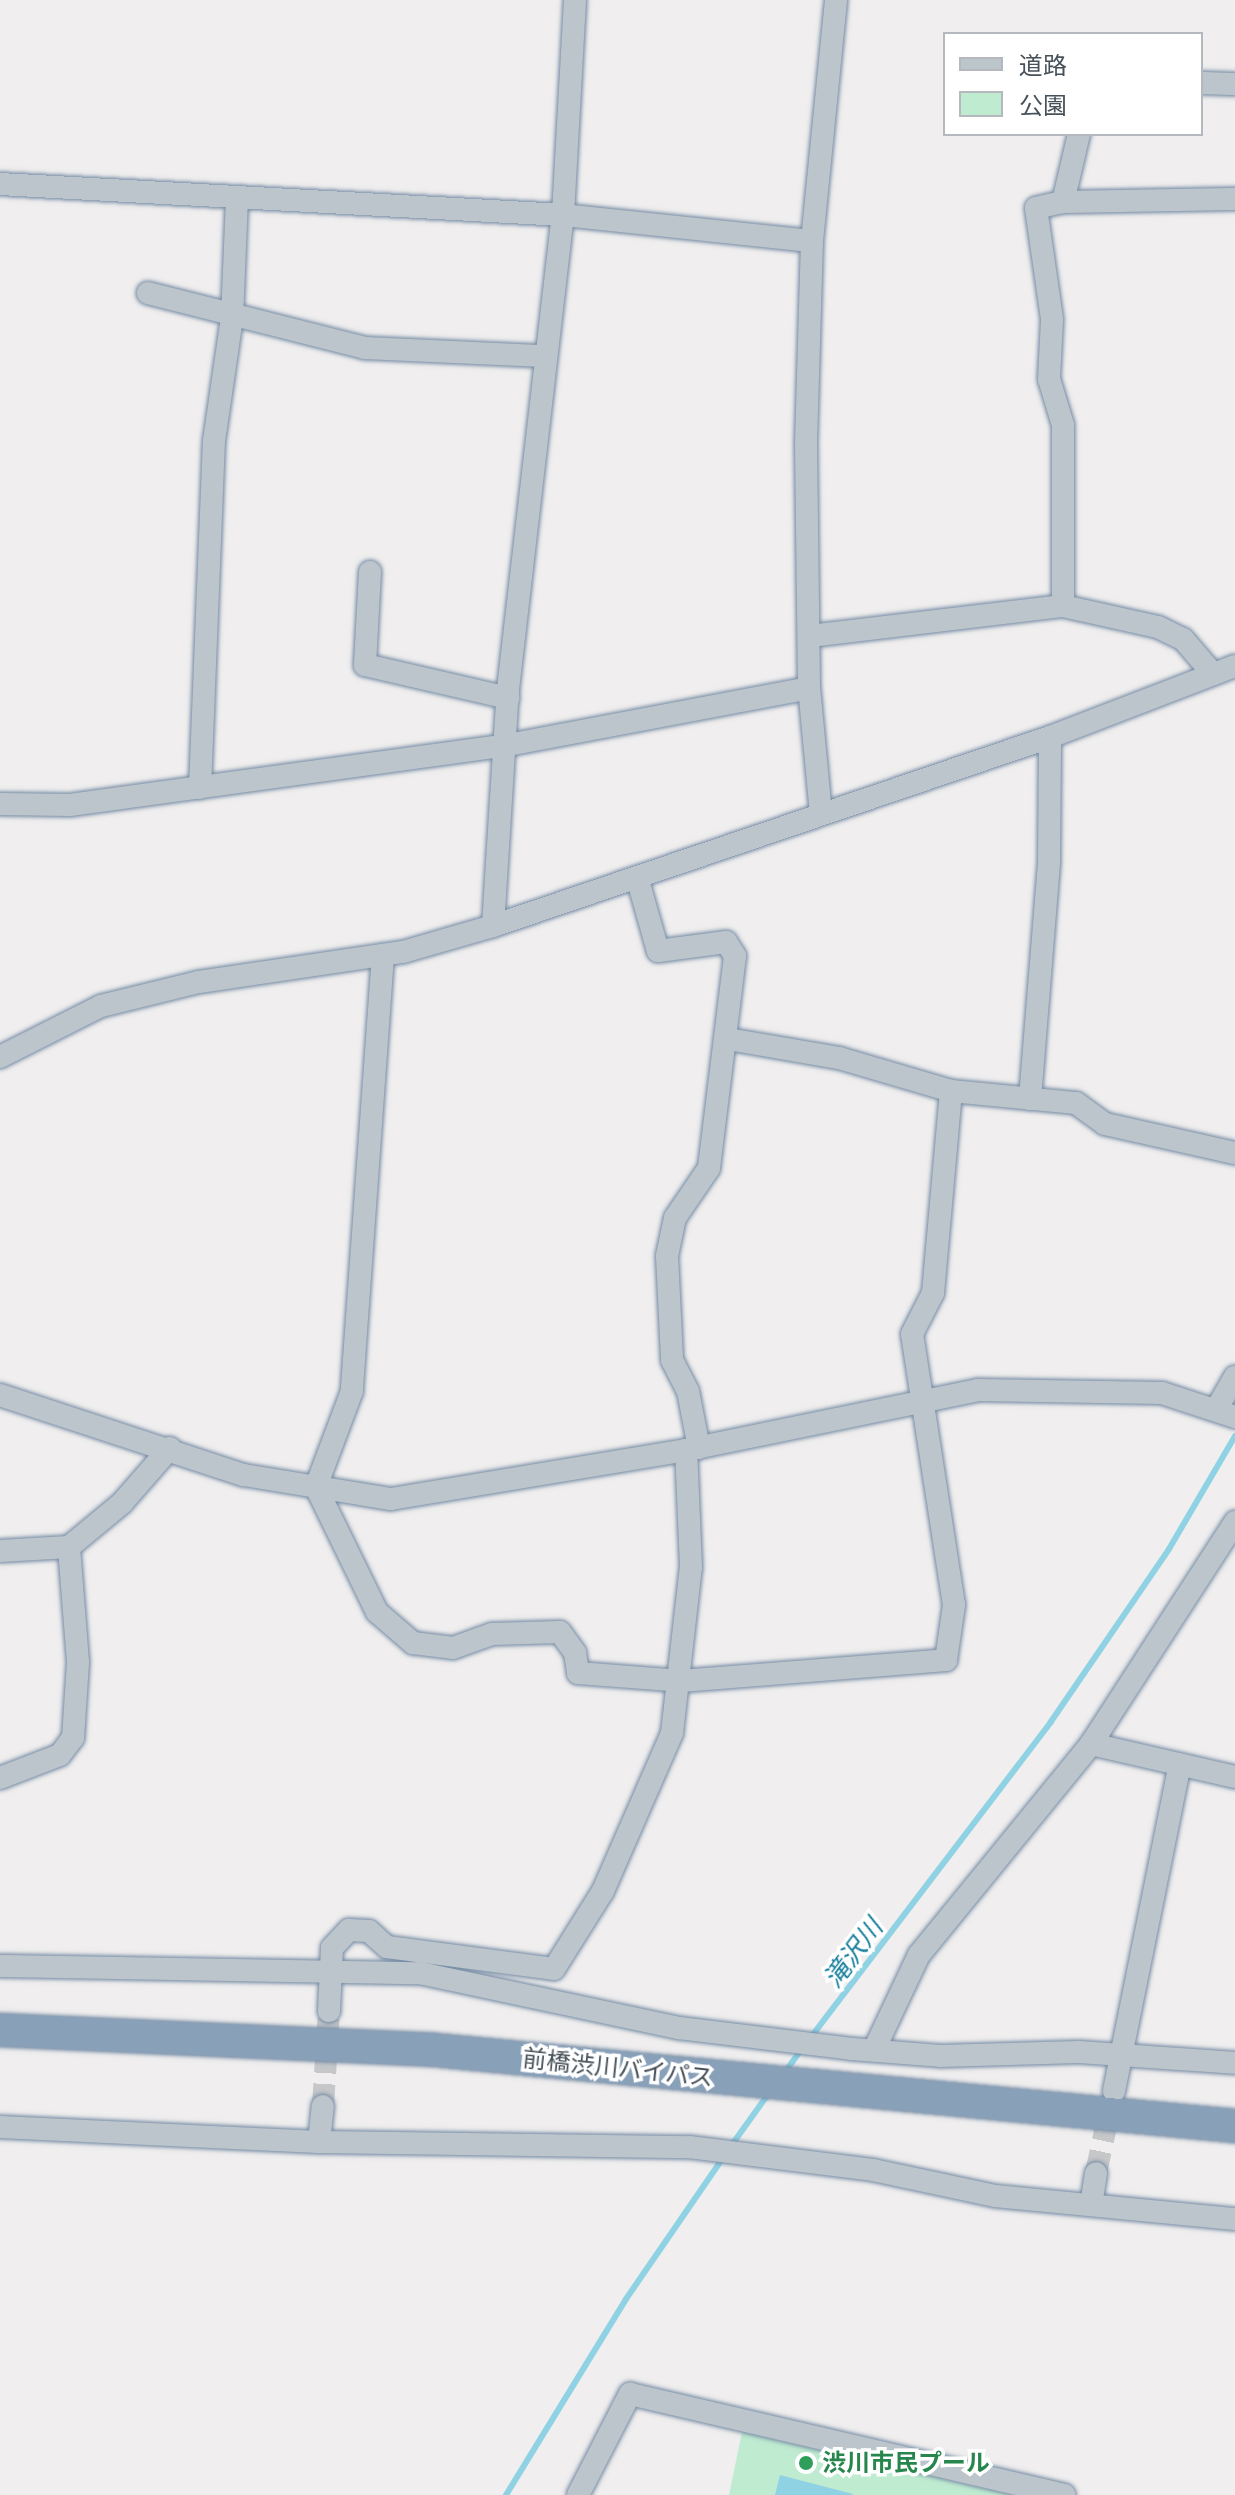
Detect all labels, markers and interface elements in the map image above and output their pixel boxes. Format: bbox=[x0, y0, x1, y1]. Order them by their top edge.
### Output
legend bbox=[943, 32, 1203, 136]
text: 道路 bbox=[1019, 47, 1067, 83]
text: 公園 bbox=[1019, 87, 1067, 123]
water label: 滝沢川 bbox=[817, 1912, 889, 1994]
street label: 前橋渋川バイパス bbox=[521, 2044, 715, 2092]
place label: 渋川市民プール bbox=[822, 2449, 990, 2477]
marker: 渋川市民プール bbox=[797, 2454, 815, 2472]

